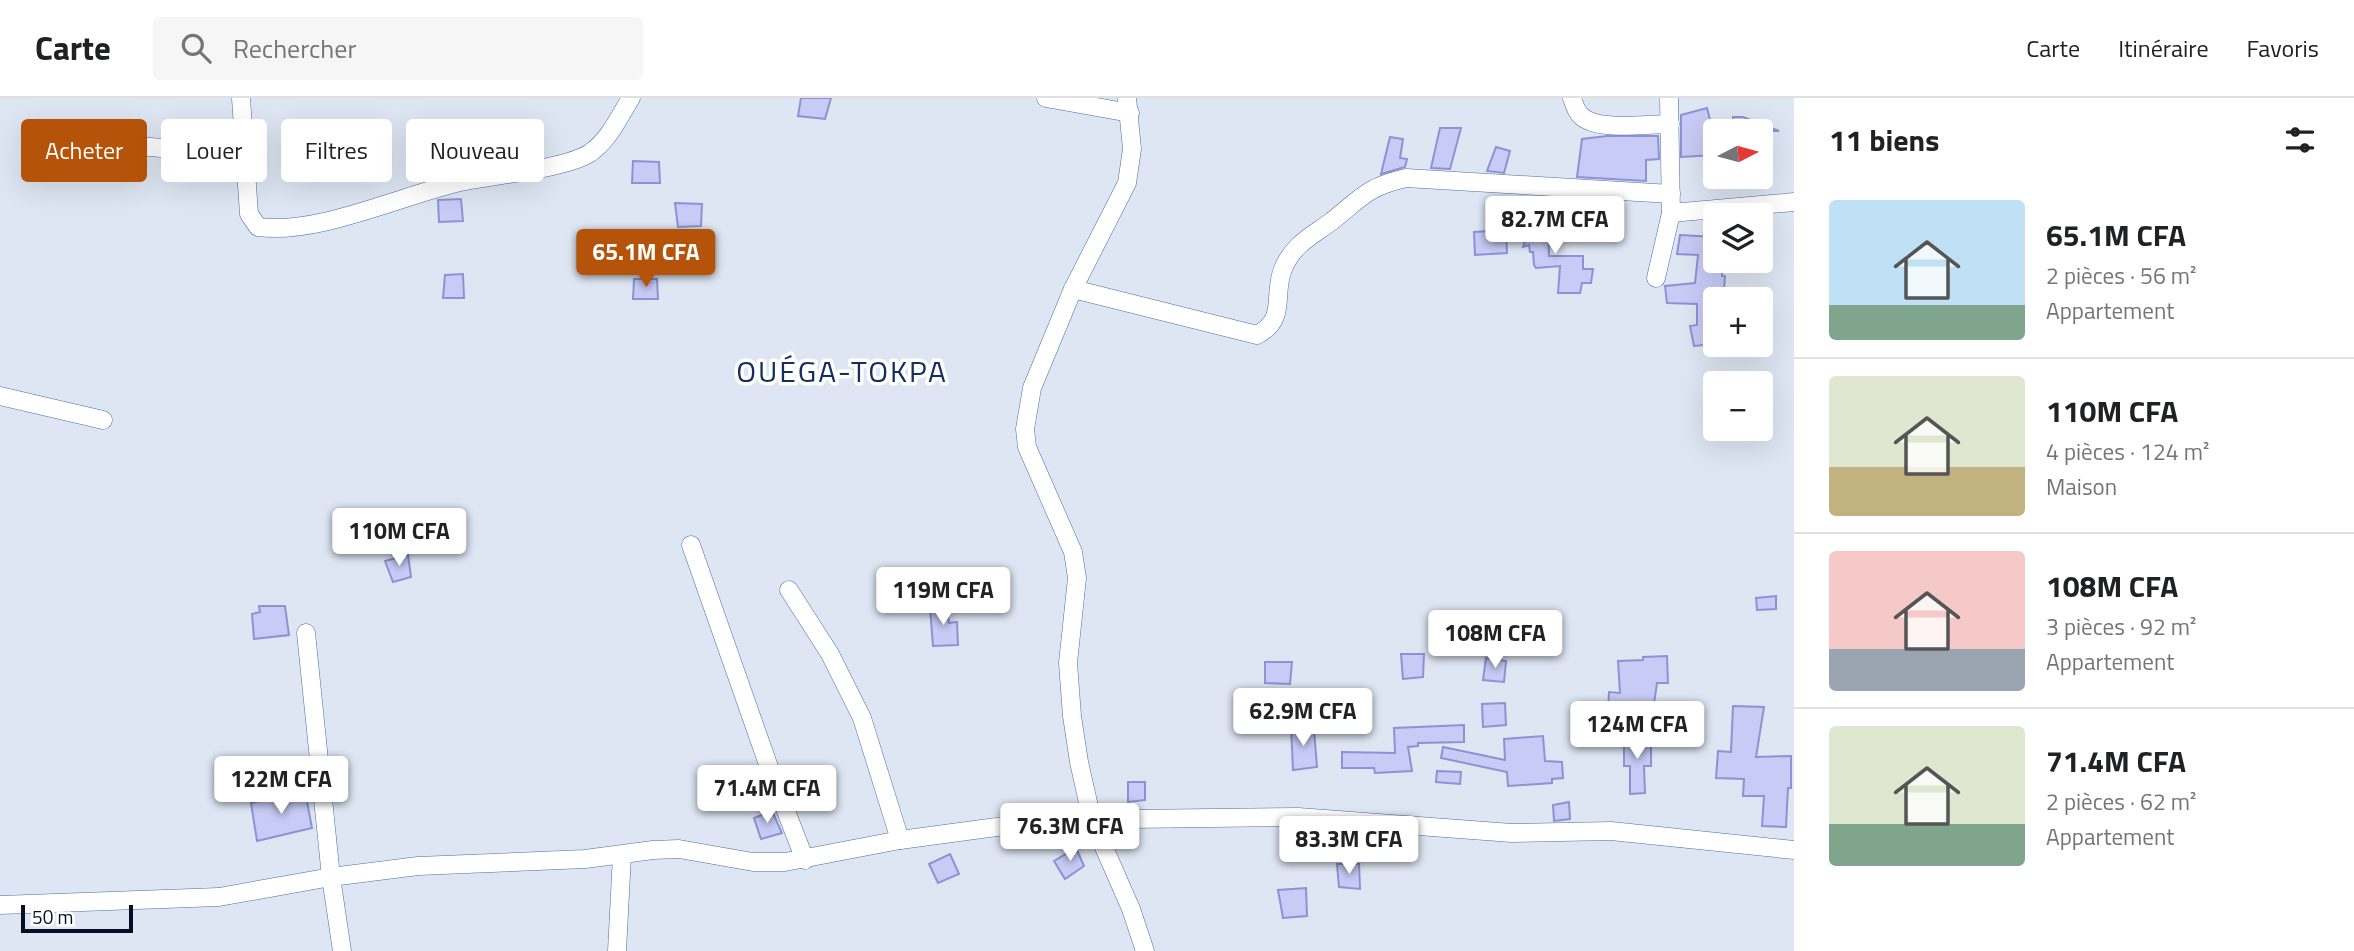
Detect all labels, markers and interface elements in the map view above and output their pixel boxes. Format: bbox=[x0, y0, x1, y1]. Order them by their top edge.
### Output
search box bbox=[153, 17, 643, 80]
text: Carte bbox=[35, 23, 111, 73]
icon: search bbox=[177, 29, 215, 67]
text: Rechercher bbox=[233, 29, 356, 68]
text: Carte bbox=[2026, 30, 2080, 66]
text: Itinéraire bbox=[2118, 30, 2209, 66]
text: Favoris bbox=[2247, 30, 2319, 66]
text: 11 biens bbox=[1829, 117, 1939, 163]
chip: Acheter bbox=[21, 119, 147, 182]
chip: Louer bbox=[161, 119, 267, 182]
chip: Filtres bbox=[281, 119, 392, 182]
chip: Nouveau bbox=[406, 119, 544, 182]
north arrow bbox=[1703, 119, 1773, 189]
map controls bbox=[1703, 119, 1773, 441]
icon: filters bbox=[2281, 121, 2319, 159]
pin: 82.7M CFA bbox=[1475, 197, 1635, 256]
text: 82.7M CFA bbox=[1501, 201, 1609, 236]
button: layers bbox=[1703, 203, 1773, 273]
text: 65.1M CFA bbox=[2046, 212, 2186, 258]
icon: home bbox=[1885, 228, 1969, 312]
pin: 65.1M CFA bbox=[566, 230, 726, 289]
text: 65.1M CFA bbox=[592, 234, 700, 269]
text: 2 pièces · 56 m² bbox=[2046, 258, 2197, 293]
button: + bbox=[1703, 287, 1773, 357]
text: Appartement bbox=[2046, 293, 2174, 328]
district label: OUÉGA-TOKPA bbox=[736, 348, 948, 394]
button: − bbox=[1703, 371, 1773, 441]
text: 110M CFA bbox=[2046, 388, 2178, 434]
icon: home bbox=[1885, 404, 1969, 488]
text: 4 pièces · 124 m² bbox=[2046, 434, 2209, 469]
text: Maison bbox=[2046, 469, 2117, 504]
pin: 110M CFA bbox=[327, 508, 471, 568]
text: 110M CFA bbox=[348, 513, 450, 548]
text: 108M CFA bbox=[2046, 563, 2178, 609]
pin: 119M CFA bbox=[871, 568, 1015, 627]
text: 119M CFA bbox=[892, 572, 994, 607]
icon: home bbox=[1885, 579, 1969, 663]
text: 3 pièces · 92 m² bbox=[2046, 609, 2197, 644]
pin: 108M CFA bbox=[1423, 610, 1567, 670]
text: 108M CFA bbox=[1444, 615, 1546, 650]
text: Appartement bbox=[2046, 644, 2174, 679]
pin: 62.9M CFA bbox=[1223, 688, 1383, 748]
text: 62.9M CFA bbox=[1249, 693, 1357, 728]
pin: 124M CFA bbox=[1565, 702, 1709, 761]
text: 124M CFA bbox=[1586, 706, 1688, 741]
text: 71.4M CFA bbox=[2046, 738, 2186, 784]
icon: home bbox=[1885, 754, 1969, 838]
pin: 122M CFA bbox=[209, 756, 353, 816]
text: 122M CFA bbox=[230, 761, 332, 796]
pin: 71.4M CFA bbox=[687, 766, 847, 825]
text: 71.4M CFA bbox=[713, 770, 821, 805]
text: 2 pièces · 62 m² bbox=[2046, 784, 2197, 819]
pin: 76.3M CFA bbox=[990, 804, 1150, 863]
text: 76.3M CFA bbox=[1016, 808, 1124, 843]
pin: 83.3M CFA bbox=[1269, 816, 1429, 876]
text: Appartement bbox=[2046, 819, 2174, 854]
text: 83.3M CFA bbox=[1295, 821, 1403, 856]
scale bar bbox=[21, 902, 133, 934]
text: 50 m bbox=[32, 902, 73, 931]

